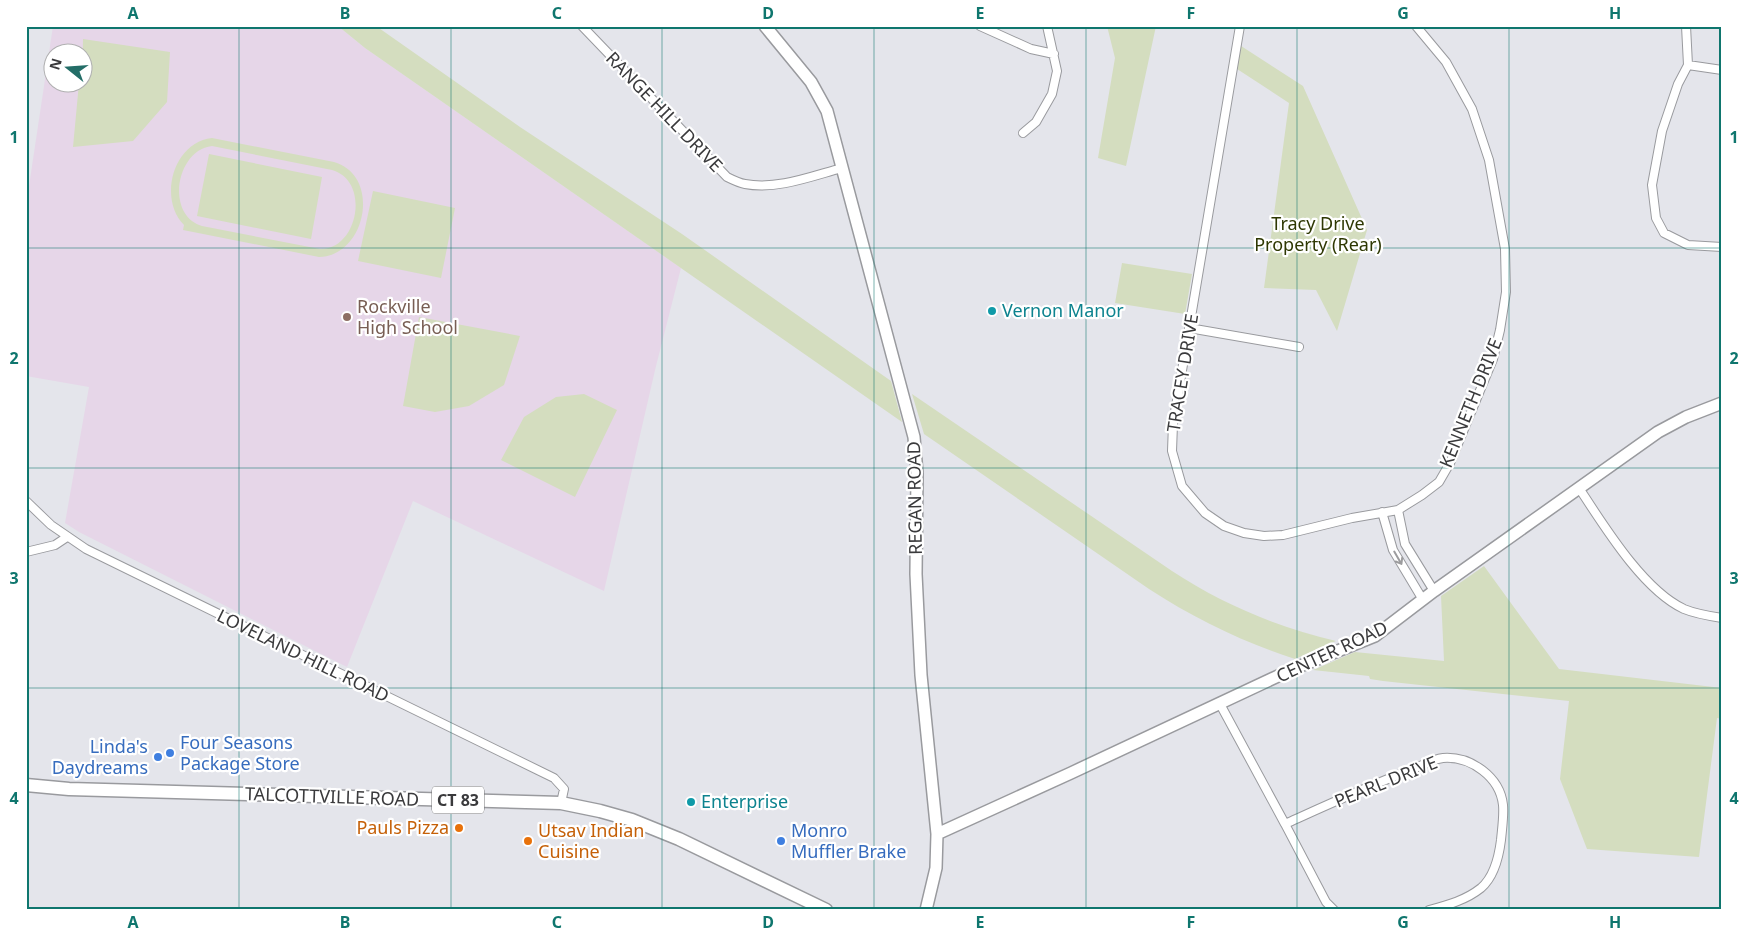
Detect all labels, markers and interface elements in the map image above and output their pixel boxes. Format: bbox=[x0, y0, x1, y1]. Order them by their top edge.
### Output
text: A bbox=[127, 2, 139, 24]
text: B bbox=[340, 2, 350, 24]
text: C bbox=[552, 2, 562, 24]
text: D bbox=[762, 2, 774, 24]
text: E bbox=[976, 2, 985, 24]
text: F bbox=[1187, 2, 1195, 24]
text: G bbox=[1397, 2, 1409, 24]
text: H bbox=[1609, 2, 1621, 24]
north arrow bbox=[42, 42, 92, 92]
street label: RANGE HILL DRIVE bbox=[601, 46, 728, 177]
text: N bbox=[44, 56, 66, 72]
text: 1 bbox=[9, 126, 19, 148]
text: 1 bbox=[1729, 126, 1739, 148]
park label: Tracy Drive Property (Rear) bbox=[1254, 211, 1382, 256]
place label: Rockville High School bbox=[357, 294, 458, 339]
place label: Vernon Manor bbox=[1002, 298, 1124, 322]
marker: Vernon Manor bbox=[986, 305, 998, 317]
marker: Rockville High School bbox=[341, 311, 353, 323]
street label: TRACEY DRIVE bbox=[1161, 312, 1203, 434]
street label: KENNETH DRIVE bbox=[1433, 334, 1507, 471]
text: 2 bbox=[9, 347, 19, 369]
text: 2 bbox=[1729, 347, 1739, 369]
street label: REGAN ROAD bbox=[901, 441, 927, 555]
one-way arrow bbox=[1393, 551, 1403, 566]
text: 3 bbox=[9, 567, 19, 589]
text: 3 bbox=[1729, 567, 1739, 589]
street label: LOVELAND HILL ROAD bbox=[213, 603, 394, 707]
street label: CENTER ROAD bbox=[1272, 615, 1391, 687]
place label: Four Seasons Package Store bbox=[180, 730, 300, 775]
place label: Linda's Daydreams bbox=[52, 734, 148, 779]
marker: Four Seasons Package Store bbox=[164, 747, 176, 759]
street label: PEARL DRIVE bbox=[1331, 750, 1441, 813]
marker: Linda's Daydreams bbox=[152, 751, 164, 763]
street label: TALCOTTVILLE ROAD bbox=[245, 781, 420, 811]
road number: CT 83 bbox=[432, 786, 484, 814]
text: 4 bbox=[9, 787, 19, 809]
text: 4 bbox=[1729, 787, 1739, 809]
place label: Enterprise bbox=[701, 789, 788, 813]
marker: Enterprise bbox=[685, 796, 697, 808]
place label: Pauls Pizza bbox=[356, 815, 449, 839]
place label: Utsav Indian Cuisine bbox=[538, 818, 644, 863]
place label: Monro Muffler Brake bbox=[791, 818, 906, 863]
marker: Pauls Pizza bbox=[453, 822, 465, 834]
marker: Utsav Indian Cuisine bbox=[522, 835, 534, 847]
marker: Monro Muffler Brake bbox=[775, 835, 787, 847]
text: A bbox=[127, 911, 139, 933]
text: B bbox=[340, 911, 350, 933]
text: C bbox=[552, 911, 562, 933]
text: D bbox=[762, 911, 774, 933]
text: E bbox=[976, 911, 985, 933]
text: F bbox=[1187, 911, 1195, 933]
text: G bbox=[1397, 911, 1409, 933]
text: H bbox=[1609, 911, 1621, 933]

